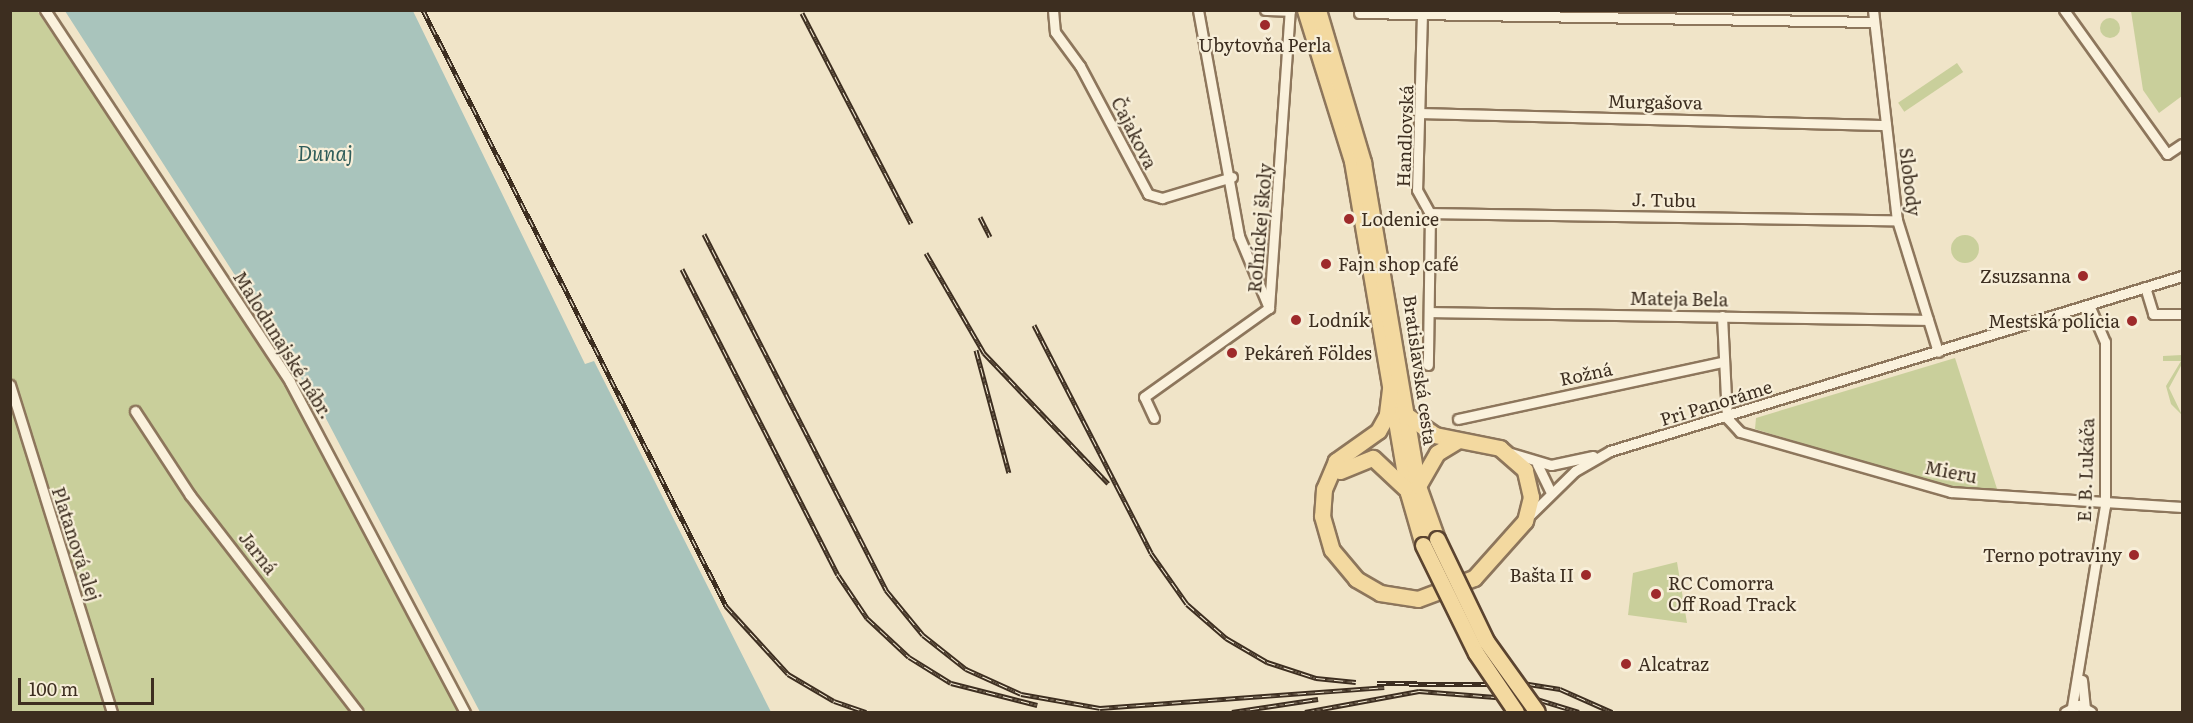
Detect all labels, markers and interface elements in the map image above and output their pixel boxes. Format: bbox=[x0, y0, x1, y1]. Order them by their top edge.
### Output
marker: Ubytovňa Perla bbox=[1258, 18, 1272, 32]
place label: Ubytovňa Perla bbox=[1199, 34, 1331, 56]
street label: Handlovská bbox=[1392, 84, 1418, 188]
street label: Murgašova bbox=[1607, 90, 1703, 114]
street label: Čajakova bbox=[1107, 93, 1161, 173]
water label: Dunaj bbox=[297, 140, 353, 164]
street label: Slobody bbox=[1895, 146, 1925, 218]
street label: Roľníckej školy bbox=[1244, 162, 1276, 294]
street label: J. Tubu bbox=[1631, 189, 1697, 211]
place label: Lodenice bbox=[1361, 208, 1439, 230]
marker: Lodenice bbox=[1342, 212, 1356, 226]
place label: Fajn shop café bbox=[1338, 253, 1459, 275]
marker: Fajn shop café bbox=[1319, 257, 1333, 271]
place label: Zsuzsanna bbox=[1980, 265, 2071, 287]
street label: Malodunajské nábr. bbox=[229, 267, 337, 423]
marker: Zsuzsanna bbox=[2076, 269, 2090, 283]
street label: Mateja Bela bbox=[1629, 287, 1729, 311]
street label: Bratislavská cesta bbox=[1399, 294, 1441, 446]
place label: Lodník bbox=[1308, 309, 1370, 331]
place label: Mestská polícia bbox=[1988, 310, 2120, 332]
marker: Lodník bbox=[1289, 313, 1303, 327]
marker: Mestská polícia bbox=[2125, 314, 2139, 328]
place label: Pekáreň Földes bbox=[1244, 342, 1372, 364]
marker: Pekáreň Földes bbox=[1225, 346, 1239, 360]
street label: Rožná bbox=[1558, 358, 1614, 390]
street label: Pri Panoráme bbox=[1657, 376, 1775, 430]
street label: E. B. Lukáča bbox=[2073, 418, 2099, 522]
street label: Mieru bbox=[1923, 456, 1979, 488]
street label: Platanová alej bbox=[47, 484, 105, 604]
street label: Jarná bbox=[234, 527, 282, 579]
place label: Terno potraviny bbox=[1983, 544, 2122, 566]
marker: Terno potraviny bbox=[2127, 548, 2141, 562]
place label: Bašta II bbox=[1510, 564, 1574, 586]
marker: Bašta II bbox=[1579, 568, 1593, 582]
place label: RC Comorra Off Road Track bbox=[1668, 573, 1796, 616]
marker: RC Comorra Off Road Track bbox=[1649, 587, 1663, 601]
place label: Alcatraz bbox=[1638, 653, 1709, 675]
marker: Alcatraz bbox=[1619, 657, 1633, 671]
scale bar bbox=[21, 666, 158, 704]
text: 100 m bbox=[29, 675, 78, 702]

